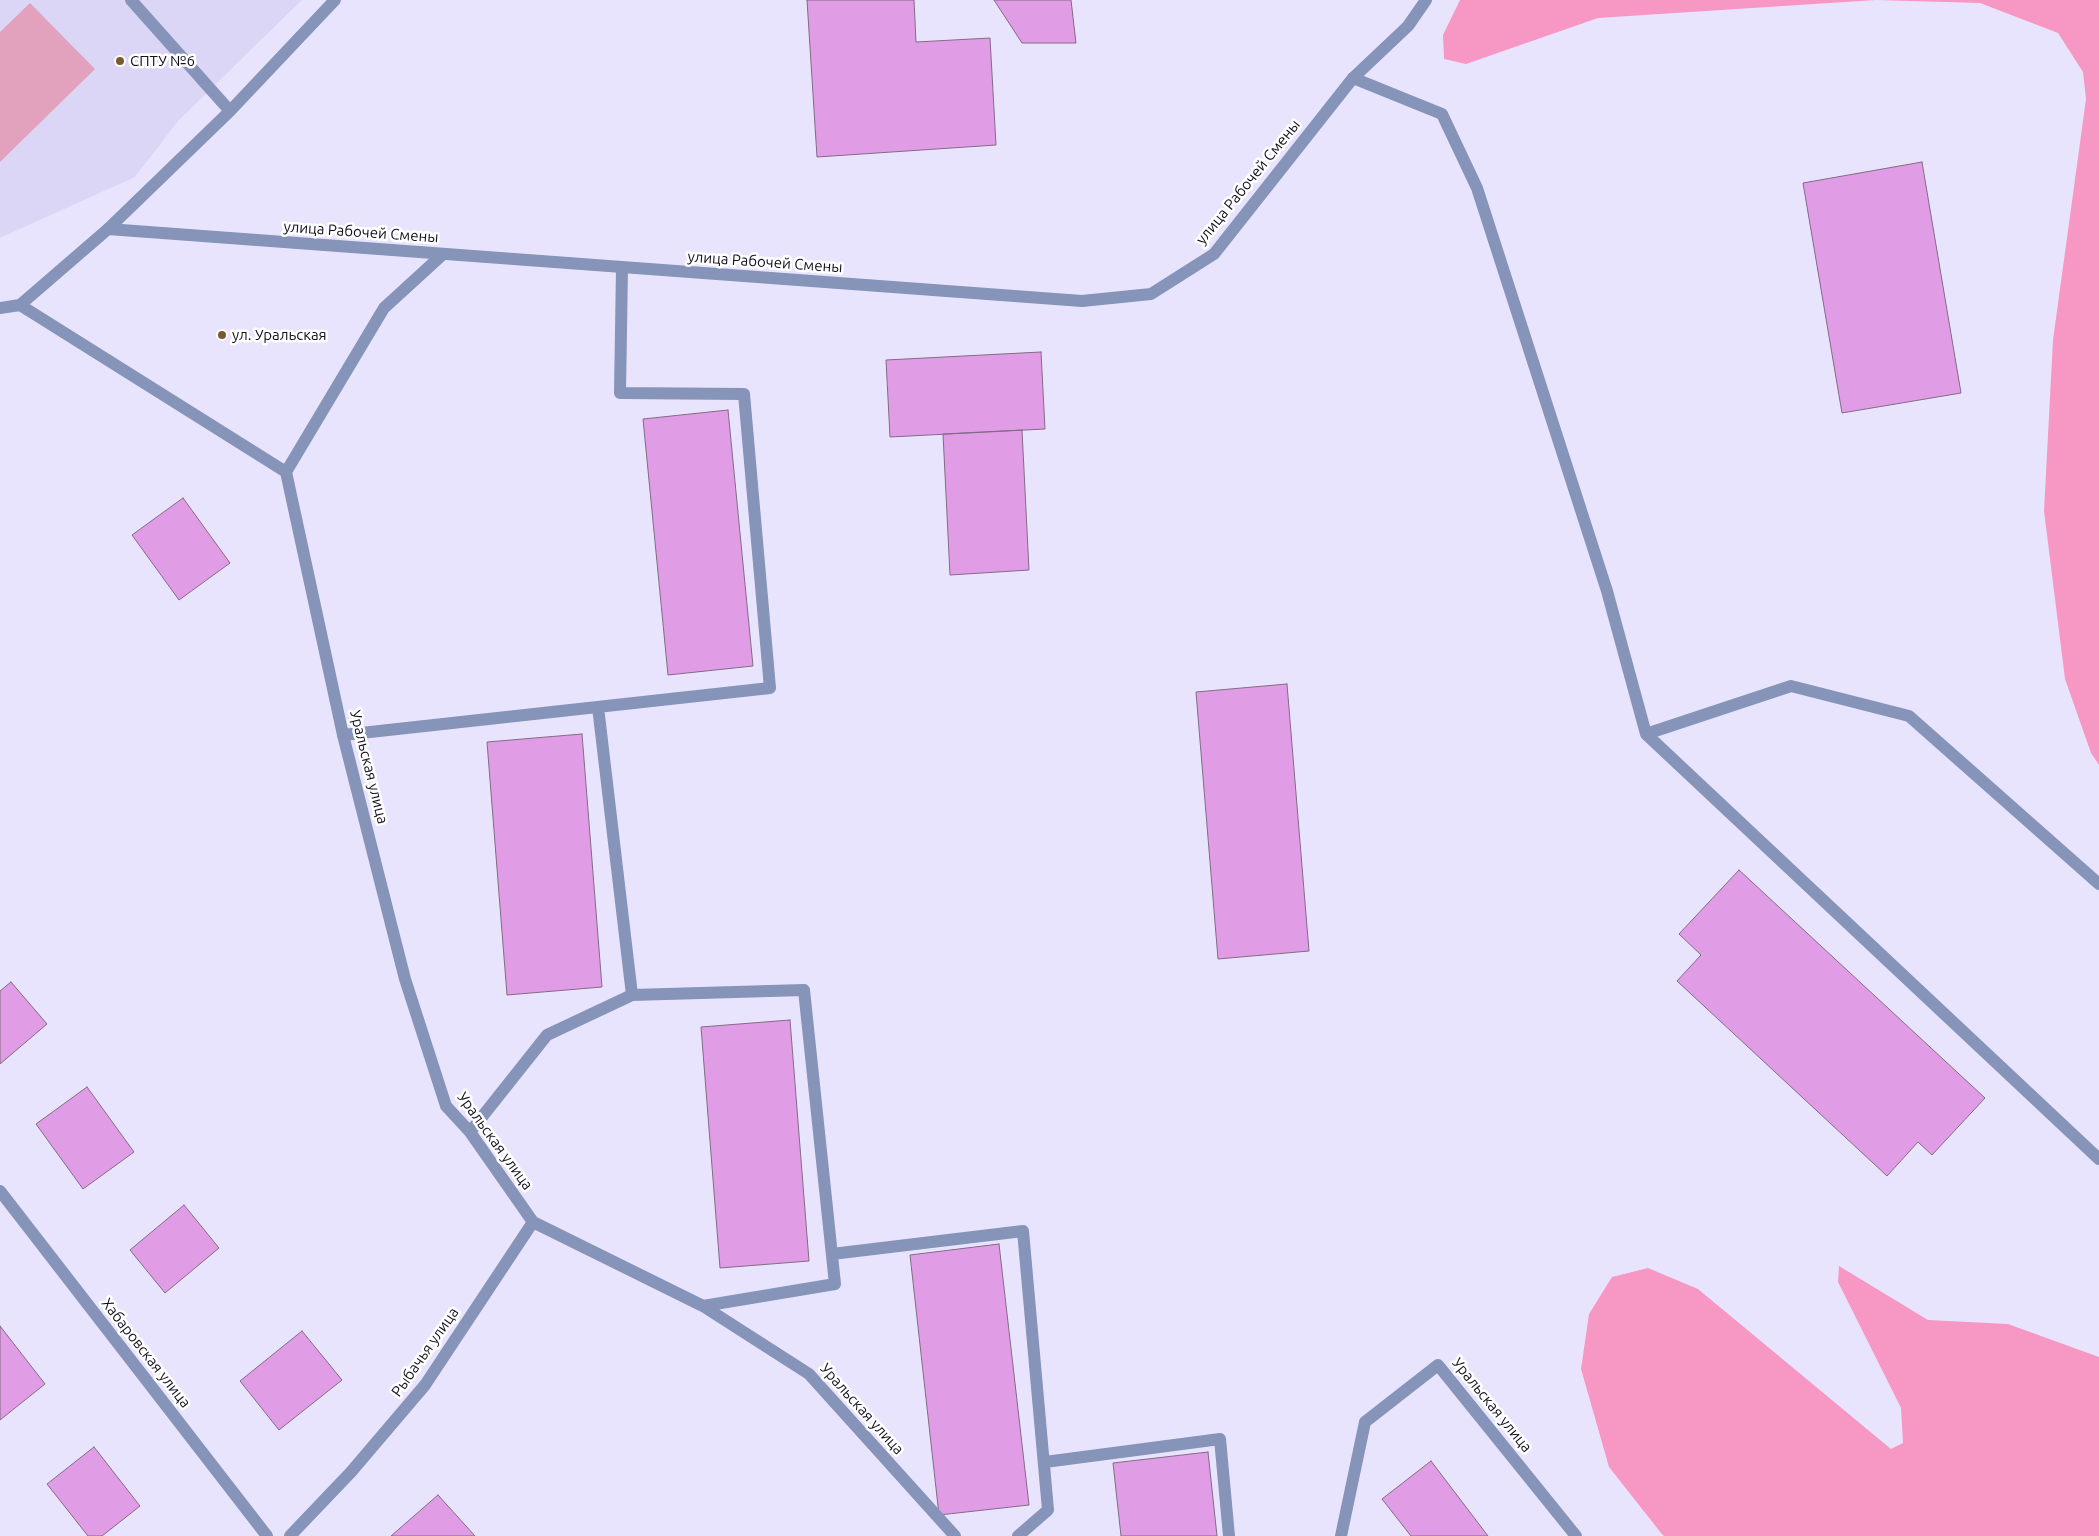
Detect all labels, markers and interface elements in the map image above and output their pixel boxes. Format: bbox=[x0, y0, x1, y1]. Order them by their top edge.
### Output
place label: СПТУ №6 bbox=[130, 52, 195, 70]
marker: СПТУ №6 bbox=[114, 55, 126, 67]
street label: улица Рабочей Смены bbox=[1192, 116, 1304, 248]
street label: улица Рабочей Смены bbox=[283, 218, 439, 246]
street label: улица Рабочей Смены bbox=[687, 248, 843, 276]
place label: ул. Уральская bbox=[232, 326, 327, 344]
marker: ул. Уральская bbox=[216, 329, 228, 341]
street label: Уральская улица bbox=[346, 708, 392, 826]
street label: Уральская улица bbox=[454, 1089, 536, 1193]
street label: Хабаровская улица bbox=[98, 1295, 194, 1411]
street label: Рыбачья улица bbox=[388, 1304, 462, 1400]
street label: Уральская улица bbox=[1448, 1354, 1536, 1456]
street label: Уральская улица bbox=[816, 1360, 908, 1458]

